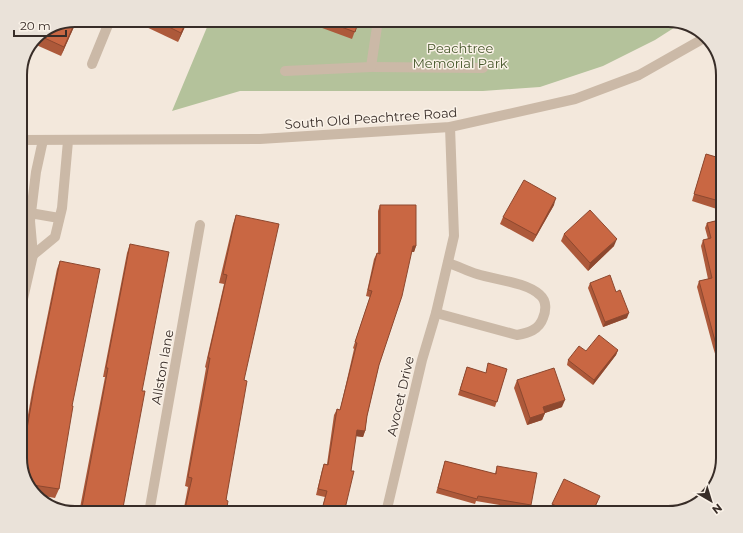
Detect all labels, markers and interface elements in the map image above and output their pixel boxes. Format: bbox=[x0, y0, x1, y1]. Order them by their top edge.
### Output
scale bar bbox=[14, 12, 66, 38]
text: 20 m bbox=[20, 18, 51, 33]
park label: Peachtree Memorial Park bbox=[412, 40, 508, 71]
street label: South Old Peachtree Road bbox=[284, 104, 458, 132]
street label: Allston lane bbox=[148, 328, 176, 406]
street label: Avocet Drive bbox=[383, 354, 417, 438]
north arrow bbox=[691, 481, 731, 521]
text: N bbox=[709, 501, 725, 517]

